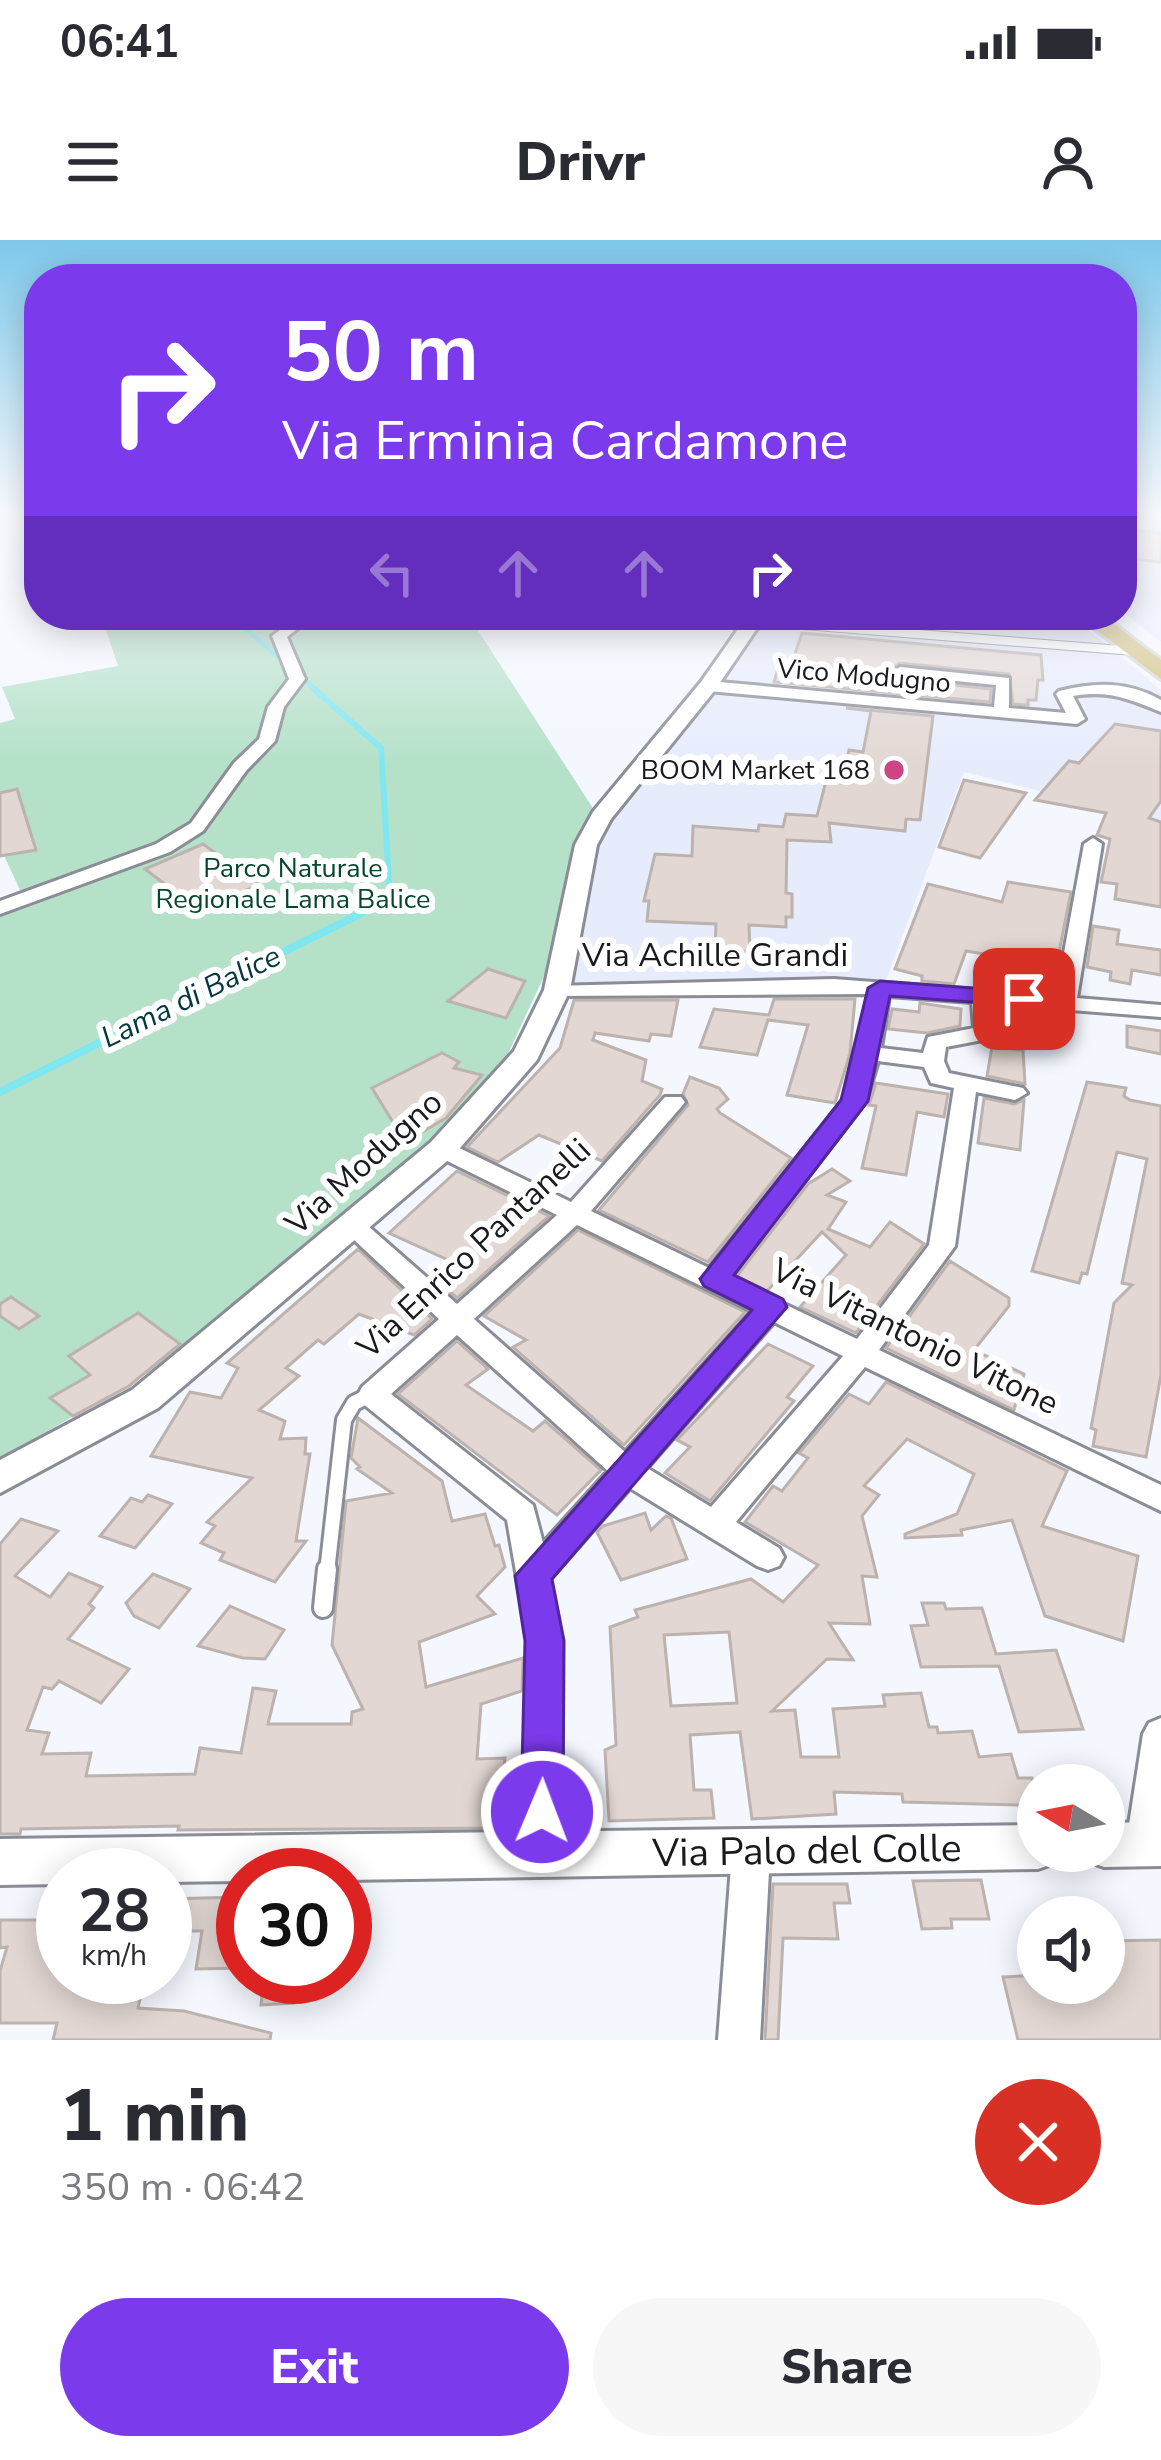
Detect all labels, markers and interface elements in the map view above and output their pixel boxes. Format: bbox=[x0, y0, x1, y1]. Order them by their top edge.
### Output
text: 06:41 bbox=[60, 12, 179, 73]
text: Drivr bbox=[516, 125, 645, 199]
icon: menu bbox=[60, 129, 126, 195]
icon: person bbox=[1035, 129, 1101, 195]
text: 50 m bbox=[282, 295, 479, 410]
icon: right bbox=[84, 312, 240, 468]
text: Via Erminia Cardamone bbox=[282, 404, 848, 478]
icon: left bbox=[359, 540, 425, 606]
icon: ahead bbox=[485, 540, 551, 606]
icon: ahead bbox=[611, 540, 677, 606]
icon: right bbox=[737, 540, 803, 606]
street label: Vico Modugno bbox=[775, 650, 952, 702]
place label: BOOM Market 168 bbox=[641, 752, 870, 789]
marker: BOOM Market 168 bbox=[881, 757, 907, 783]
park label: Parco Naturale Regionale Lama Balice bbox=[156, 850, 430, 918]
street label: Via Achille Grandi bbox=[581, 933, 848, 978]
water label: Lama di Balice bbox=[94, 936, 288, 1058]
pin bbox=[973, 948, 1075, 1050]
icon: arrive bbox=[991, 966, 1057, 1032]
street label: Via Modugno bbox=[275, 1080, 452, 1246]
street label: Via Enrico Pantanelli bbox=[347, 1129, 601, 1370]
street label: Via Vitantonio Vitone bbox=[763, 1248, 1066, 1426]
position arrow bbox=[479, 1749, 605, 1875]
north arrow bbox=[1017, 1764, 1125, 1872]
map controls bbox=[1017, 1764, 1125, 2004]
street label: Via Palo del Colle bbox=[651, 1822, 962, 1880]
speed limit sign: 30 bbox=[216, 1848, 372, 2004]
text: 28 bbox=[78, 1870, 150, 1952]
button: sound bbox=[1017, 1896, 1125, 2004]
text: km/h bbox=[81, 1935, 147, 1976]
text: 1 min bbox=[60, 2067, 249, 2165]
button: close bbox=[975, 2079, 1101, 2205]
text: 350 m · 06:42 bbox=[60, 2161, 305, 2214]
button: Exit bbox=[60, 2298, 569, 2436]
button: Share bbox=[593, 2298, 1101, 2436]

